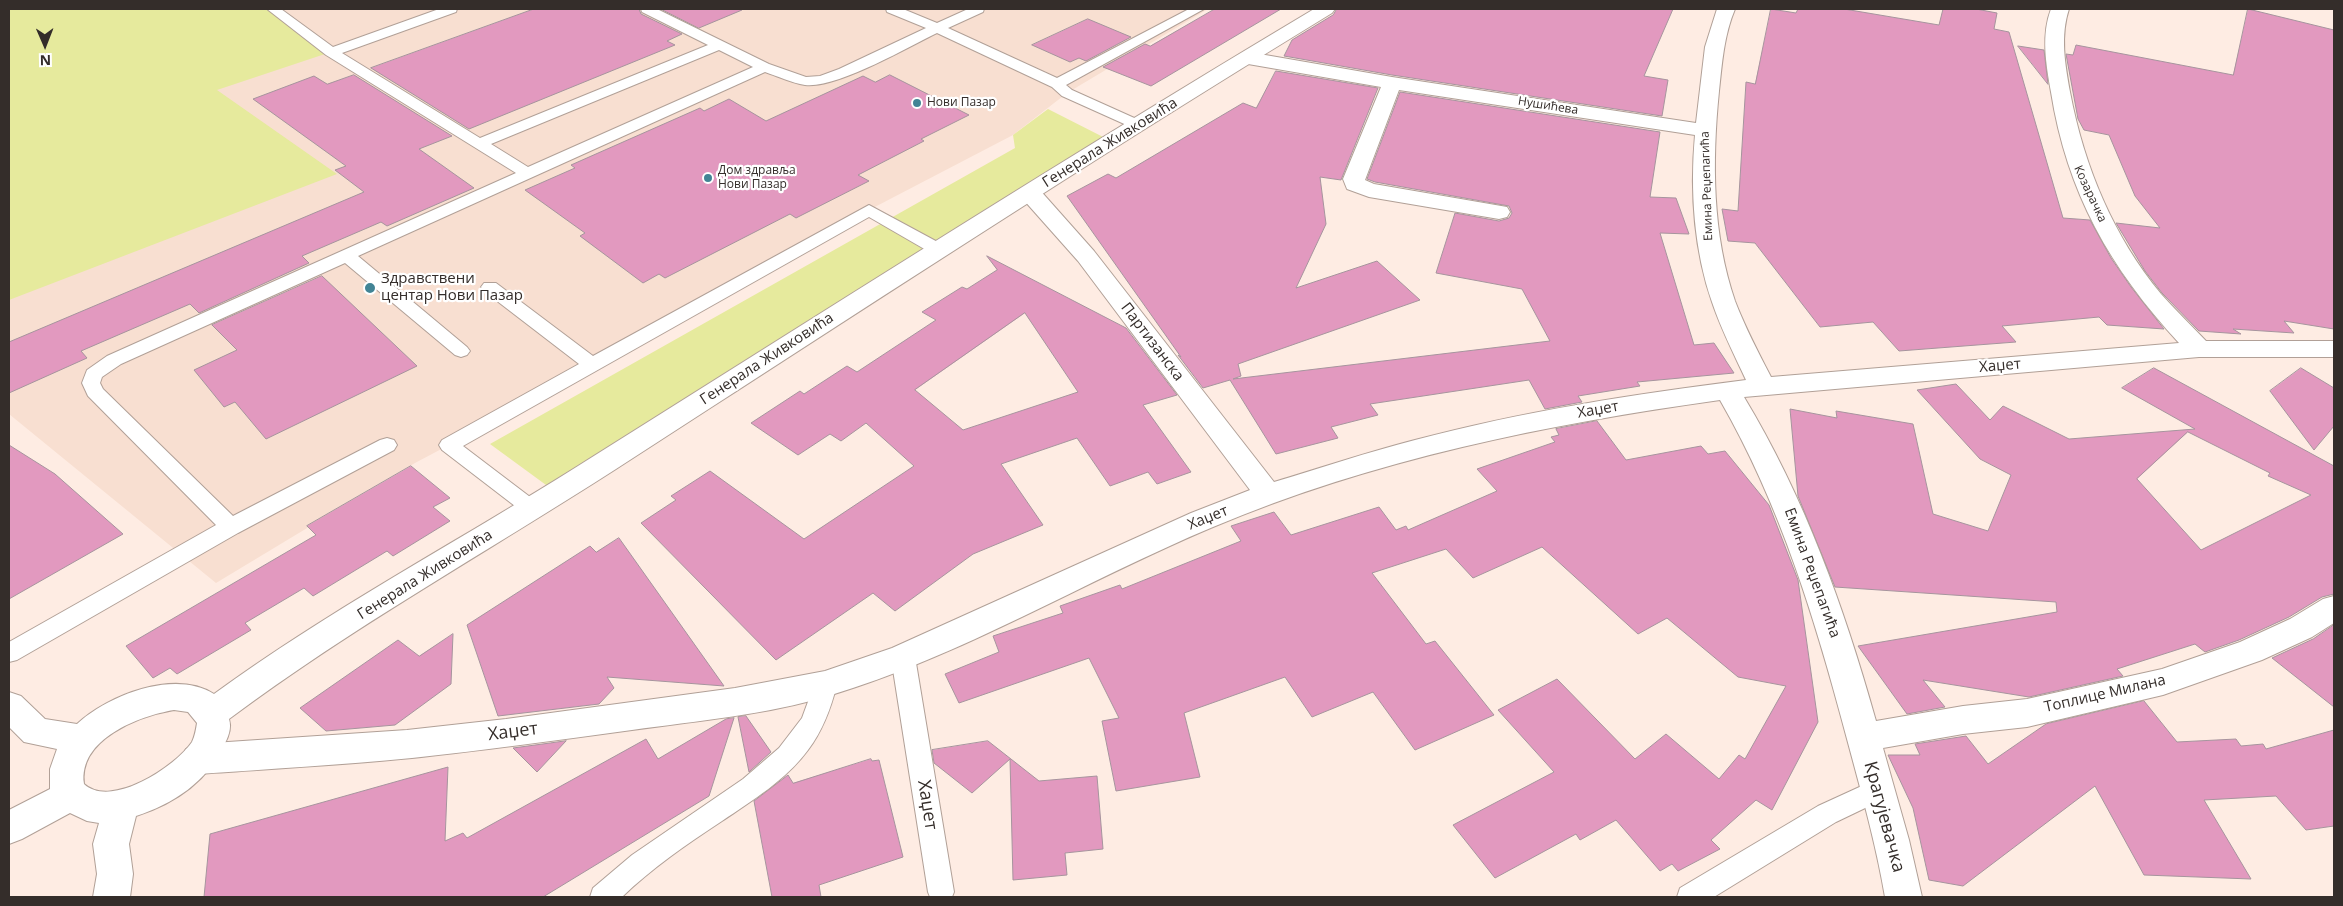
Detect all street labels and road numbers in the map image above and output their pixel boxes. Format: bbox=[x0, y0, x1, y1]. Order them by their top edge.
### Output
street label: Генерала Живковића bbox=[1039, 94, 1181, 192]
street label: Нушићева bbox=[1517, 94, 1579, 118]
street label: Емина Реџепагића bbox=[1698, 131, 1716, 241]
street label: Козарачка bbox=[2071, 163, 2109, 225]
street label: Партизанска bbox=[1117, 299, 1187, 385]
street label: Генерала Живковића bbox=[697, 309, 837, 409]
street label: Хаџет bbox=[1978, 355, 2022, 377]
street label: Хаџет bbox=[1576, 398, 1620, 422]
street label: Хаџет bbox=[1185, 502, 1231, 534]
street label: Емина Реџепагића bbox=[1780, 506, 1844, 640]
street label: Генерала Живковића bbox=[354, 526, 496, 624]
street label: Топлице Милана bbox=[2042, 671, 2168, 717]
street label: Хаџет bbox=[487, 718, 539, 746]
street label: Крагујевачка bbox=[1859, 759, 1909, 875]
street label: Хаџет bbox=[912, 779, 942, 831]

